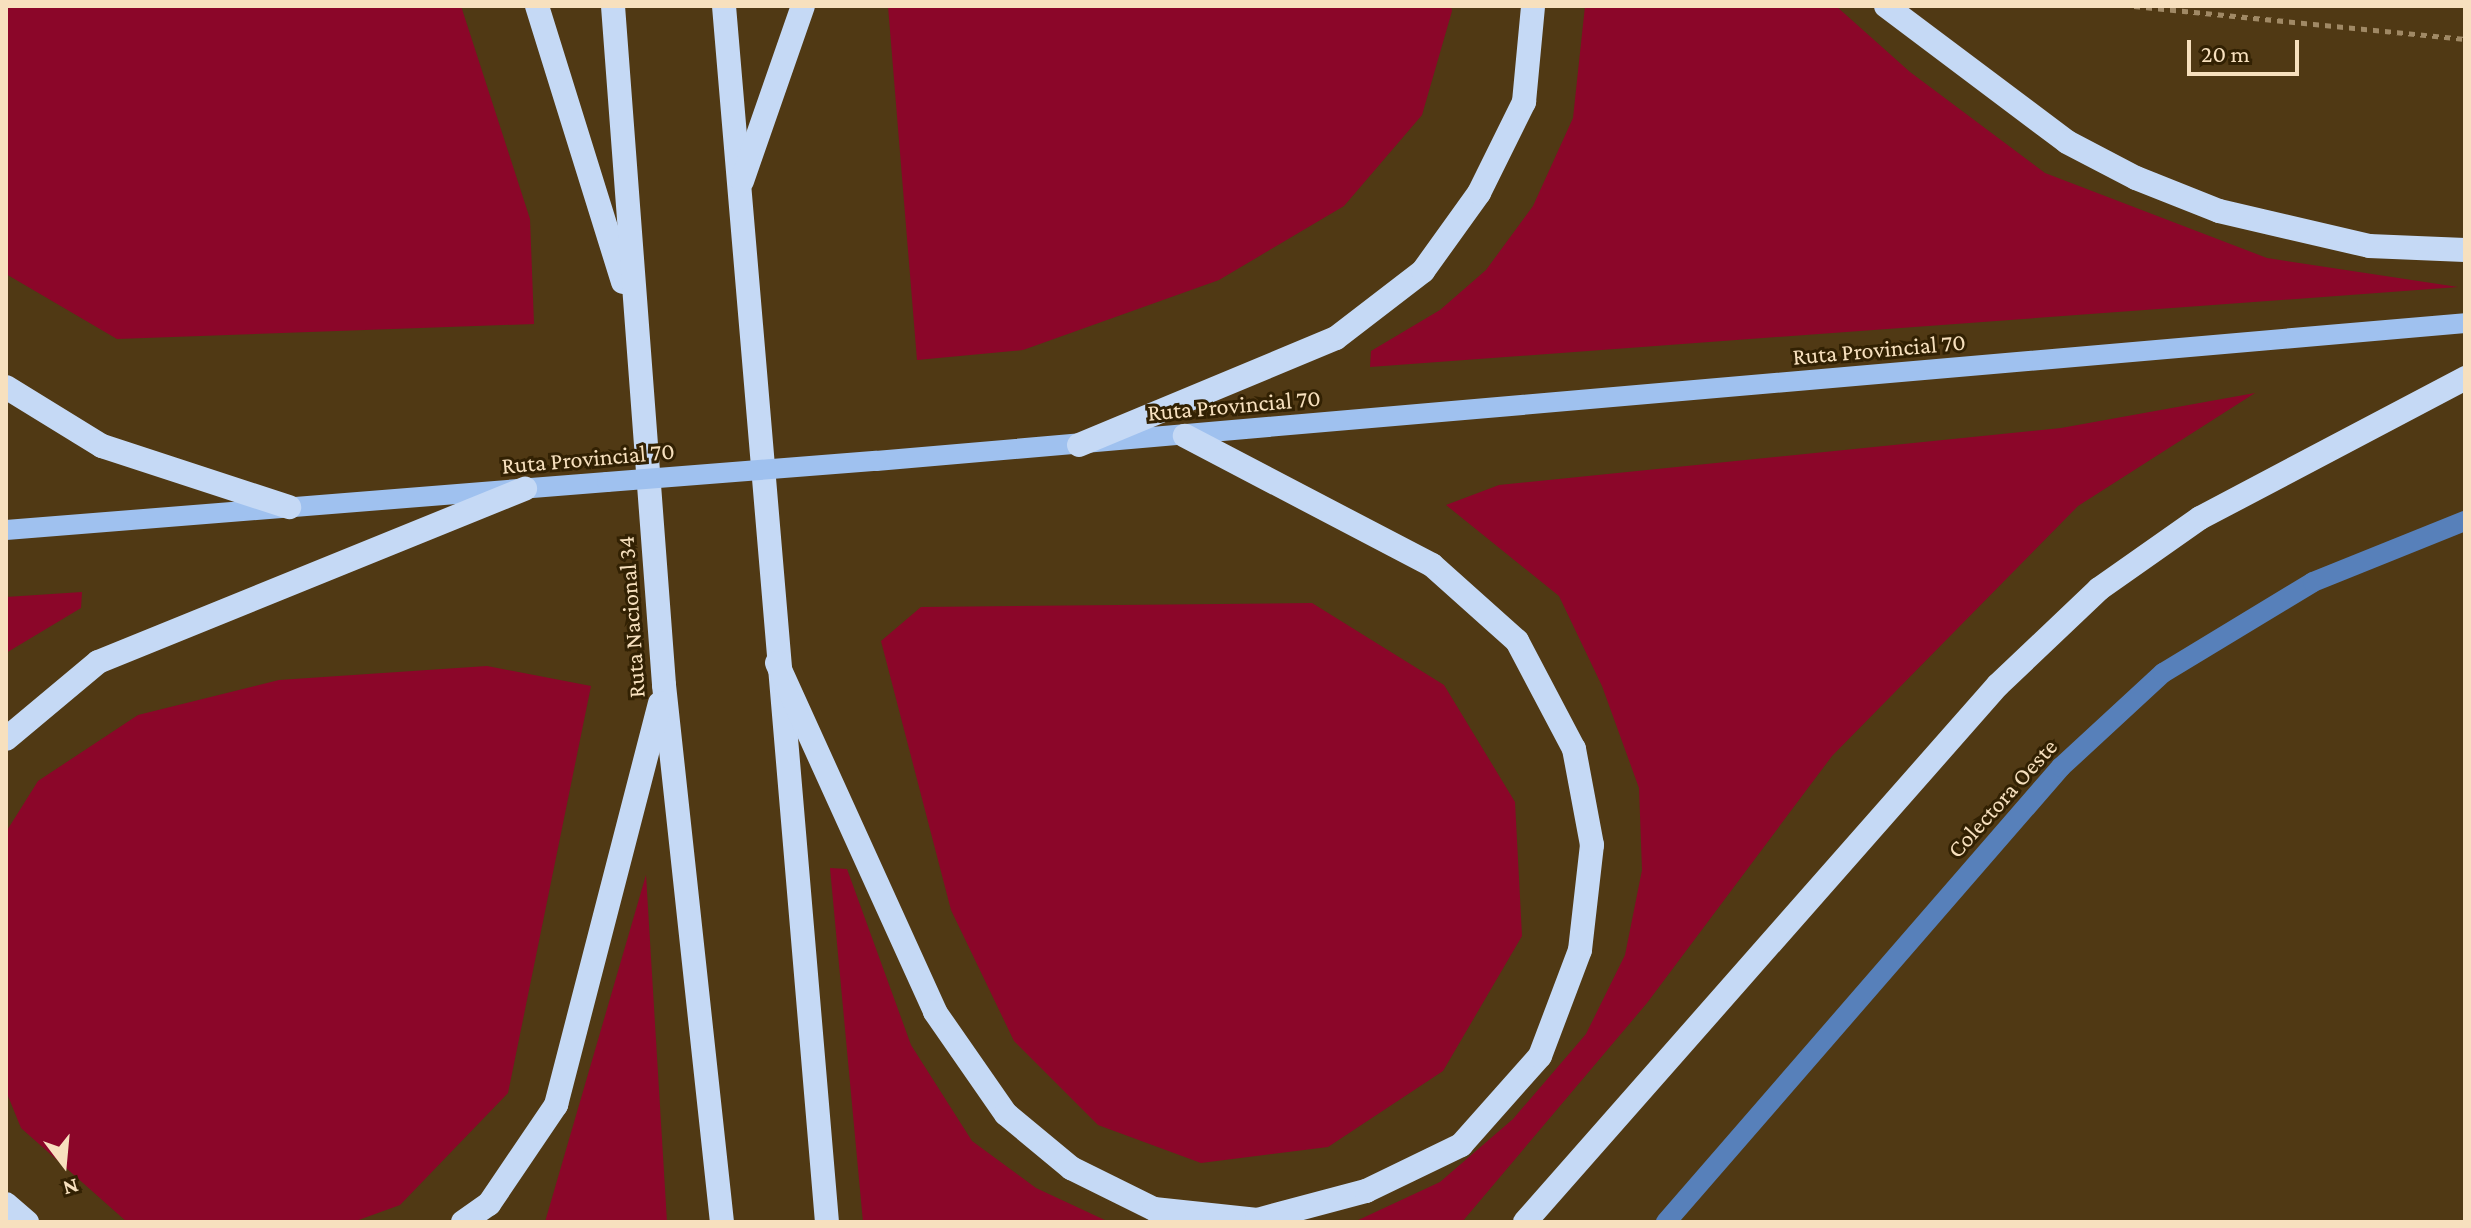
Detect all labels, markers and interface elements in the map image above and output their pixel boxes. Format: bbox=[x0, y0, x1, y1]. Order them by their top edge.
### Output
scale bar bbox=[2191, 24, 2303, 74]
text: 20 m bbox=[2201, 40, 2250, 67]
street label: Ruta Provincial 70 bbox=[1791, 327, 1967, 371]
street label: Ruta Provincial 70 bbox=[1146, 383, 1322, 427]
street label: Ruta Provincial 70 bbox=[500, 436, 676, 480]
street label: Ruta Nacional 34 bbox=[611, 535, 651, 699]
street label: Colectora Oeste bbox=[1941, 732, 2063, 864]
north arrow bbox=[24, 1124, 104, 1204]
text: N bbox=[60, 1173, 81, 1202]

